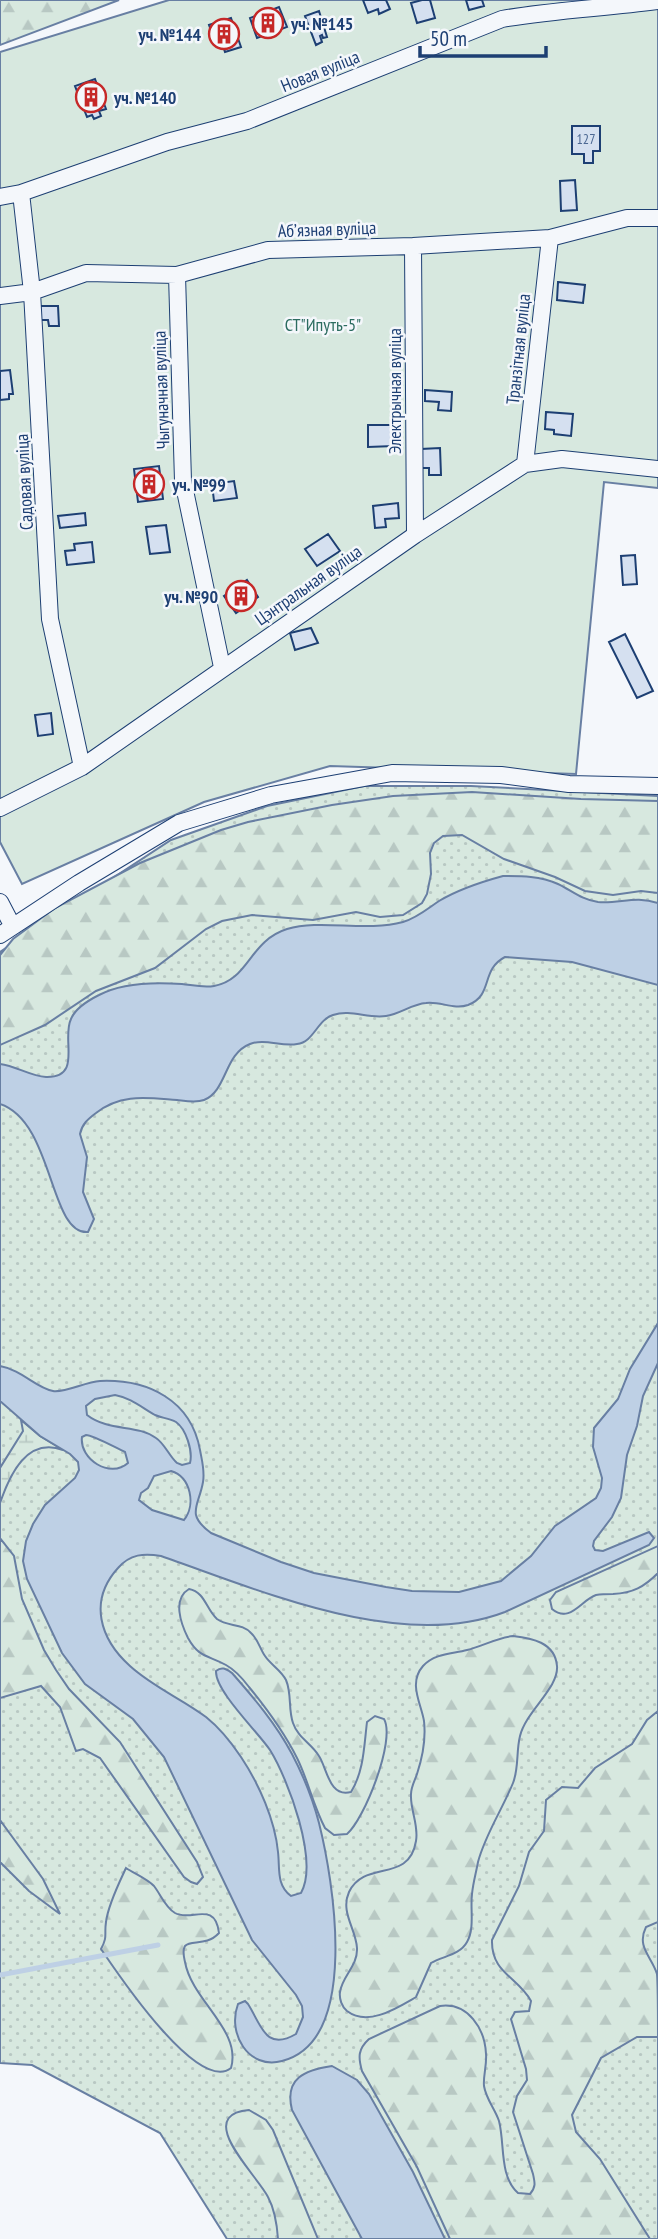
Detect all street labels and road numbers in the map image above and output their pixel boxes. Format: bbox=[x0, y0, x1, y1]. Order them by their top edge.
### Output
street label: Новая вуліца bbox=[277, 45, 363, 97]
street label: Абʼязная вуліца bbox=[277, 216, 377, 242]
street label: Транзітная вуліца bbox=[501, 292, 535, 406]
street label: Электрычная вуліца bbox=[383, 328, 406, 454]
street label: Чыгуначная вуліца bbox=[147, 330, 175, 450]
street label: Садовая вуліца bbox=[10, 433, 38, 531]
street label: Цэнтральная вуліца bbox=[250, 540, 366, 630]

